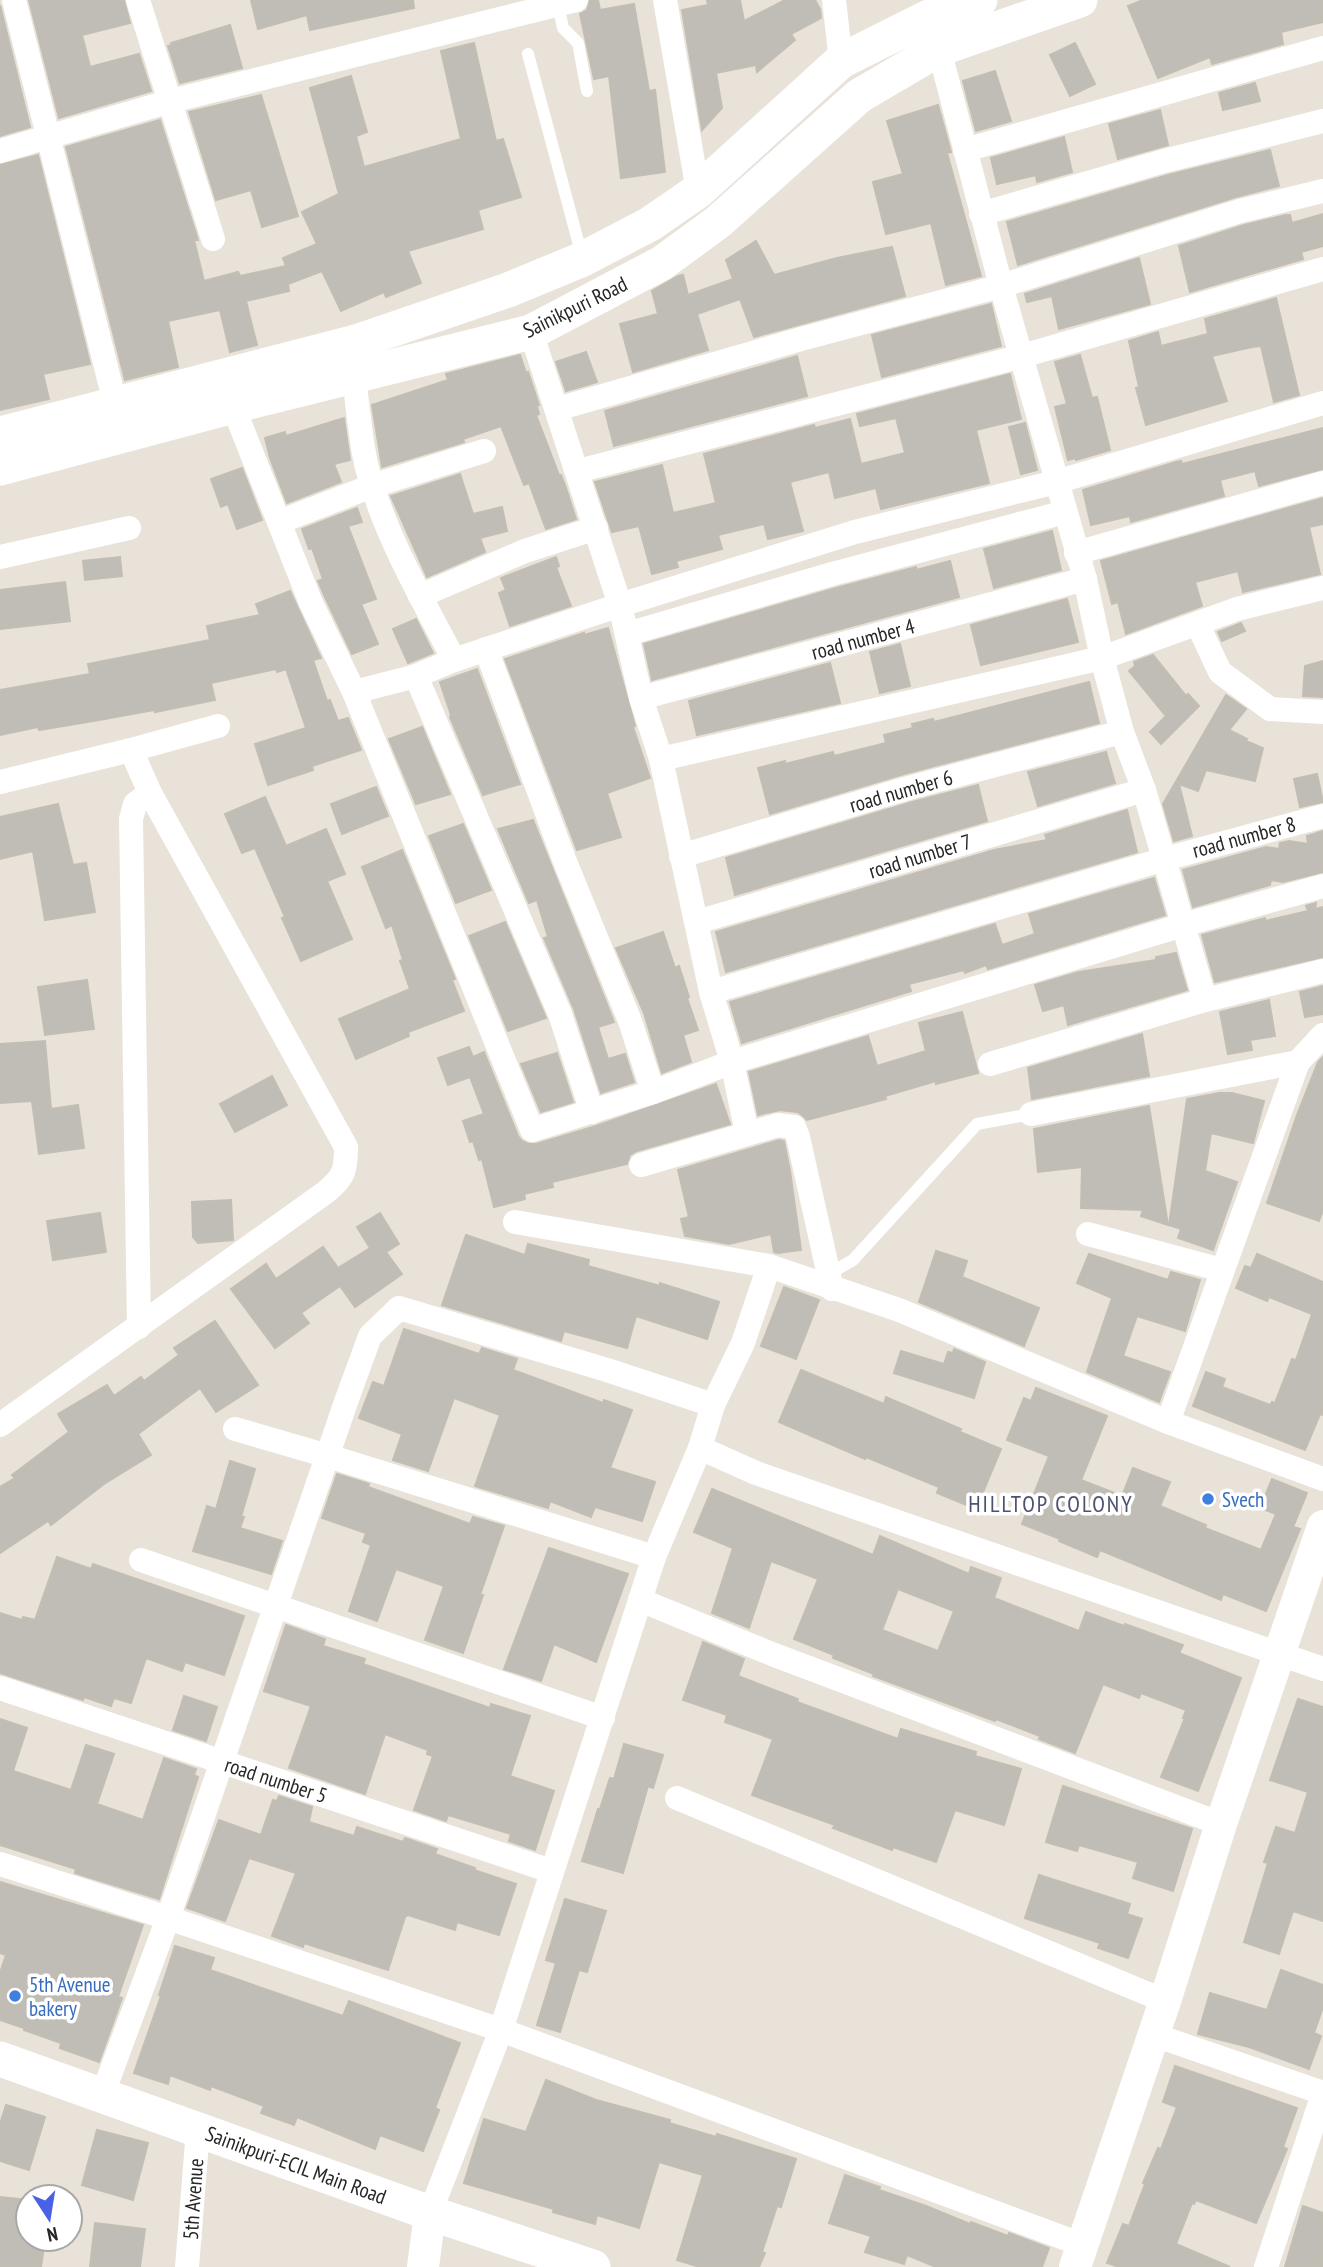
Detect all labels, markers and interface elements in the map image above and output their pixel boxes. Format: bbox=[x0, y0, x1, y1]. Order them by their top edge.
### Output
street label: Sainikpuri Road bbox=[518, 270, 632, 344]
street label: road number 4 bbox=[808, 612, 918, 666]
street label: road number 6 bbox=[846, 763, 956, 819]
street label: road number 8 bbox=[1189, 810, 1299, 864]
street label: road number 7 bbox=[865, 828, 975, 884]
place label: Svech bbox=[1222, 1486, 1264, 1513]
district label: HILLTOP COLONY bbox=[968, 1489, 1134, 1518]
marker: Svech bbox=[1200, 1491, 1216, 1507]
street label: road number 5 bbox=[221, 1751, 331, 1809]
place label: 5th Avenue bakery bbox=[29, 1971, 110, 2022]
marker: 5th Avenue bakery bbox=[7, 1988, 23, 2004]
street label: Sainikpuri-ECIL Main Road bbox=[202, 2120, 390, 2210]
street label: 5th Avenue bbox=[177, 2157, 209, 2241]
north arrow bbox=[14, 2183, 84, 2253]
text: N bbox=[45, 2222, 60, 2247]

